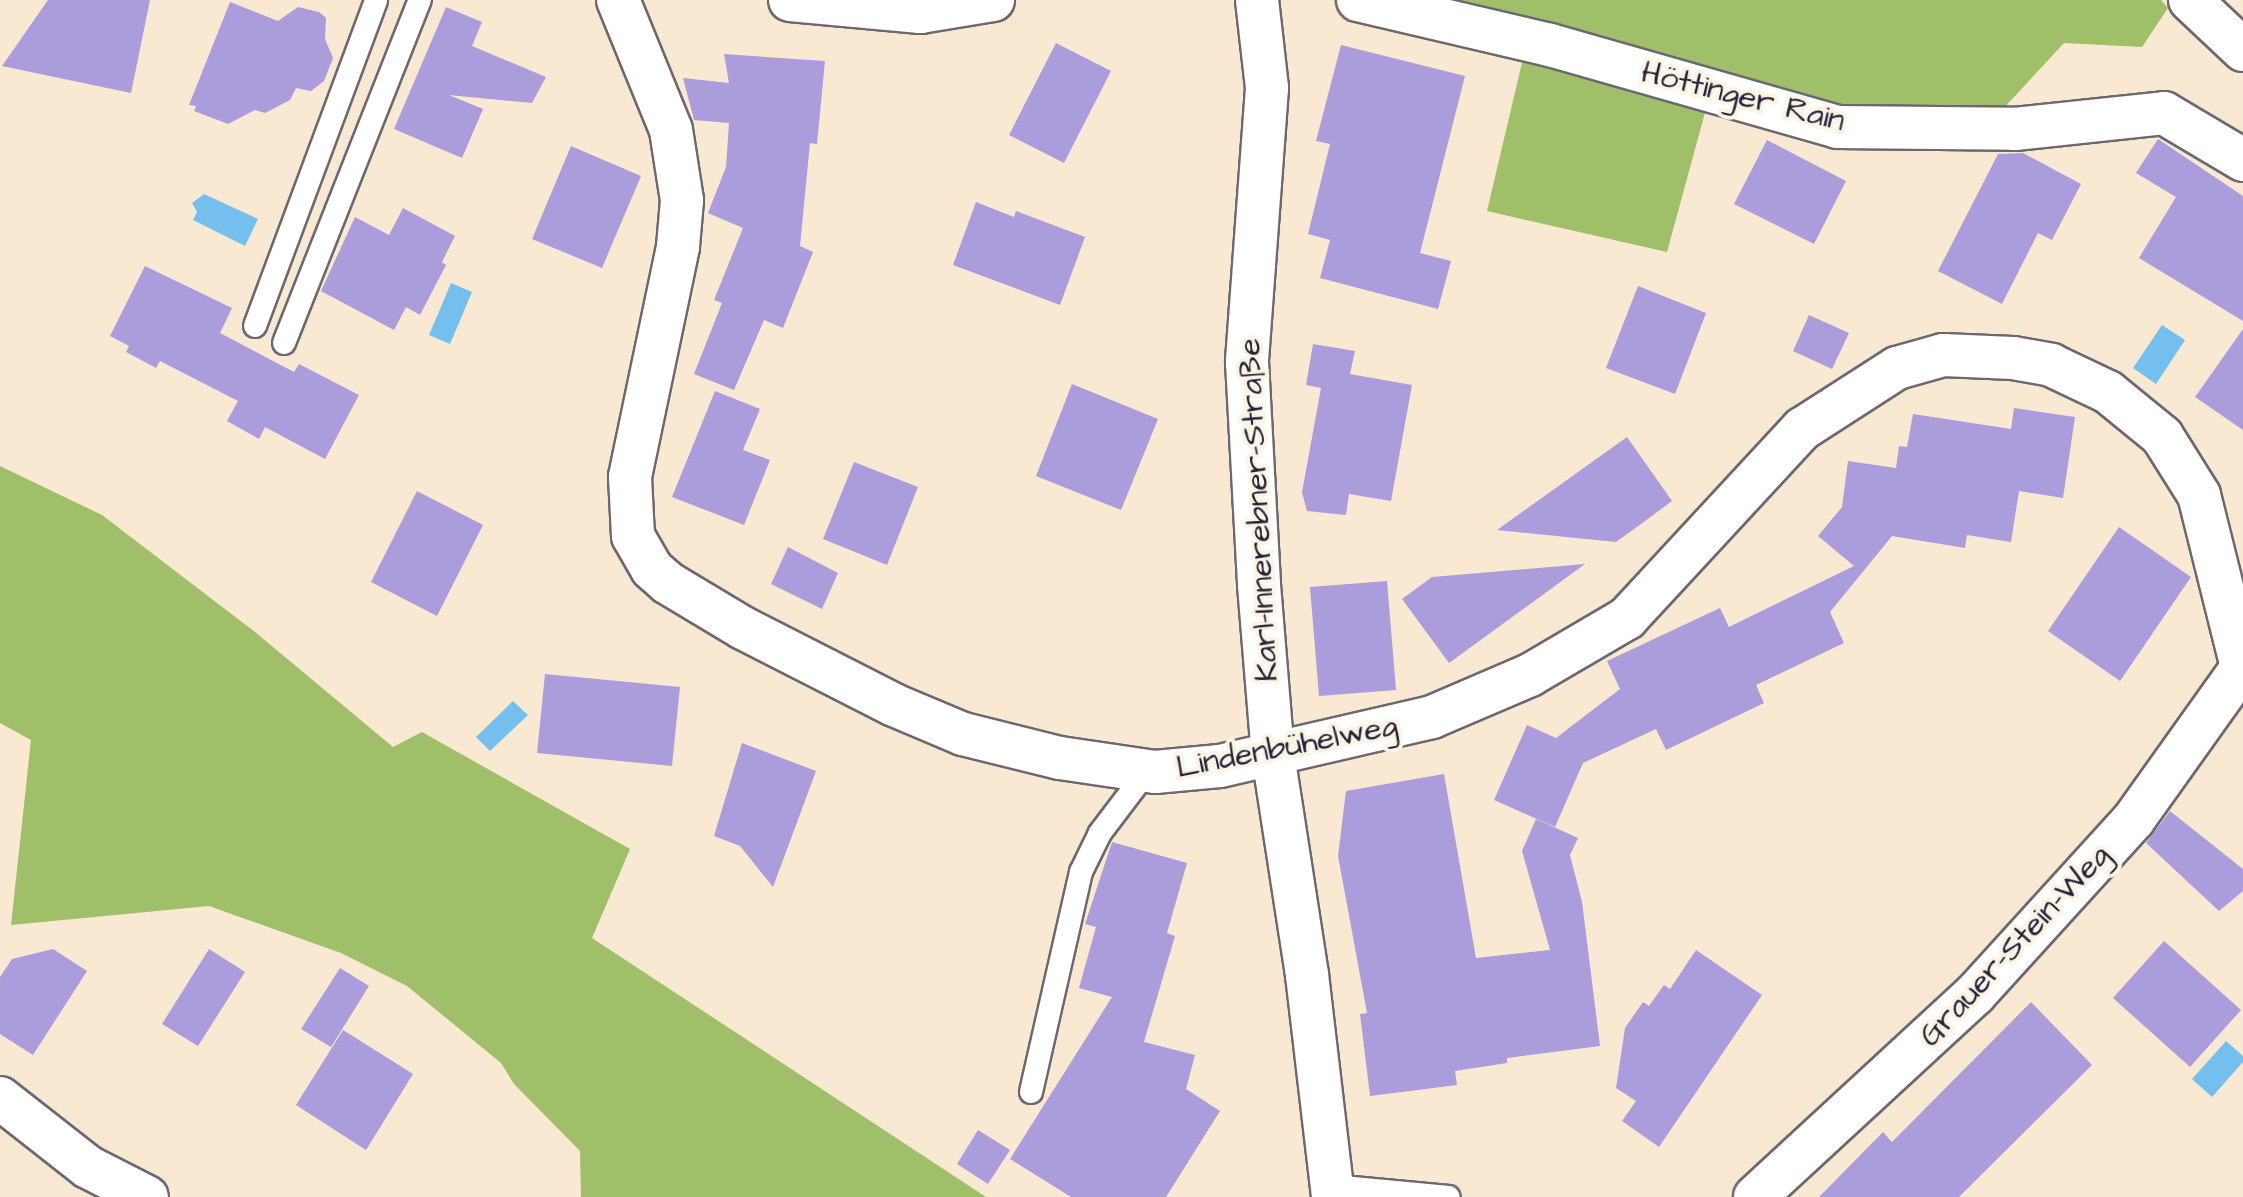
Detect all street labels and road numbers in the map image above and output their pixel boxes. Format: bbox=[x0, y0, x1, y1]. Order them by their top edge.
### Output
street label: Höttinger Rain bbox=[1637, 53, 1849, 141]
street label: Karl-Innerebner-Straße bbox=[1231, 337, 1287, 683]
street label: Lindenbühelweg bbox=[1173, 707, 1401, 787]
street label: Grauer-Stein-Weg bbox=[1911, 837, 2119, 1055]

